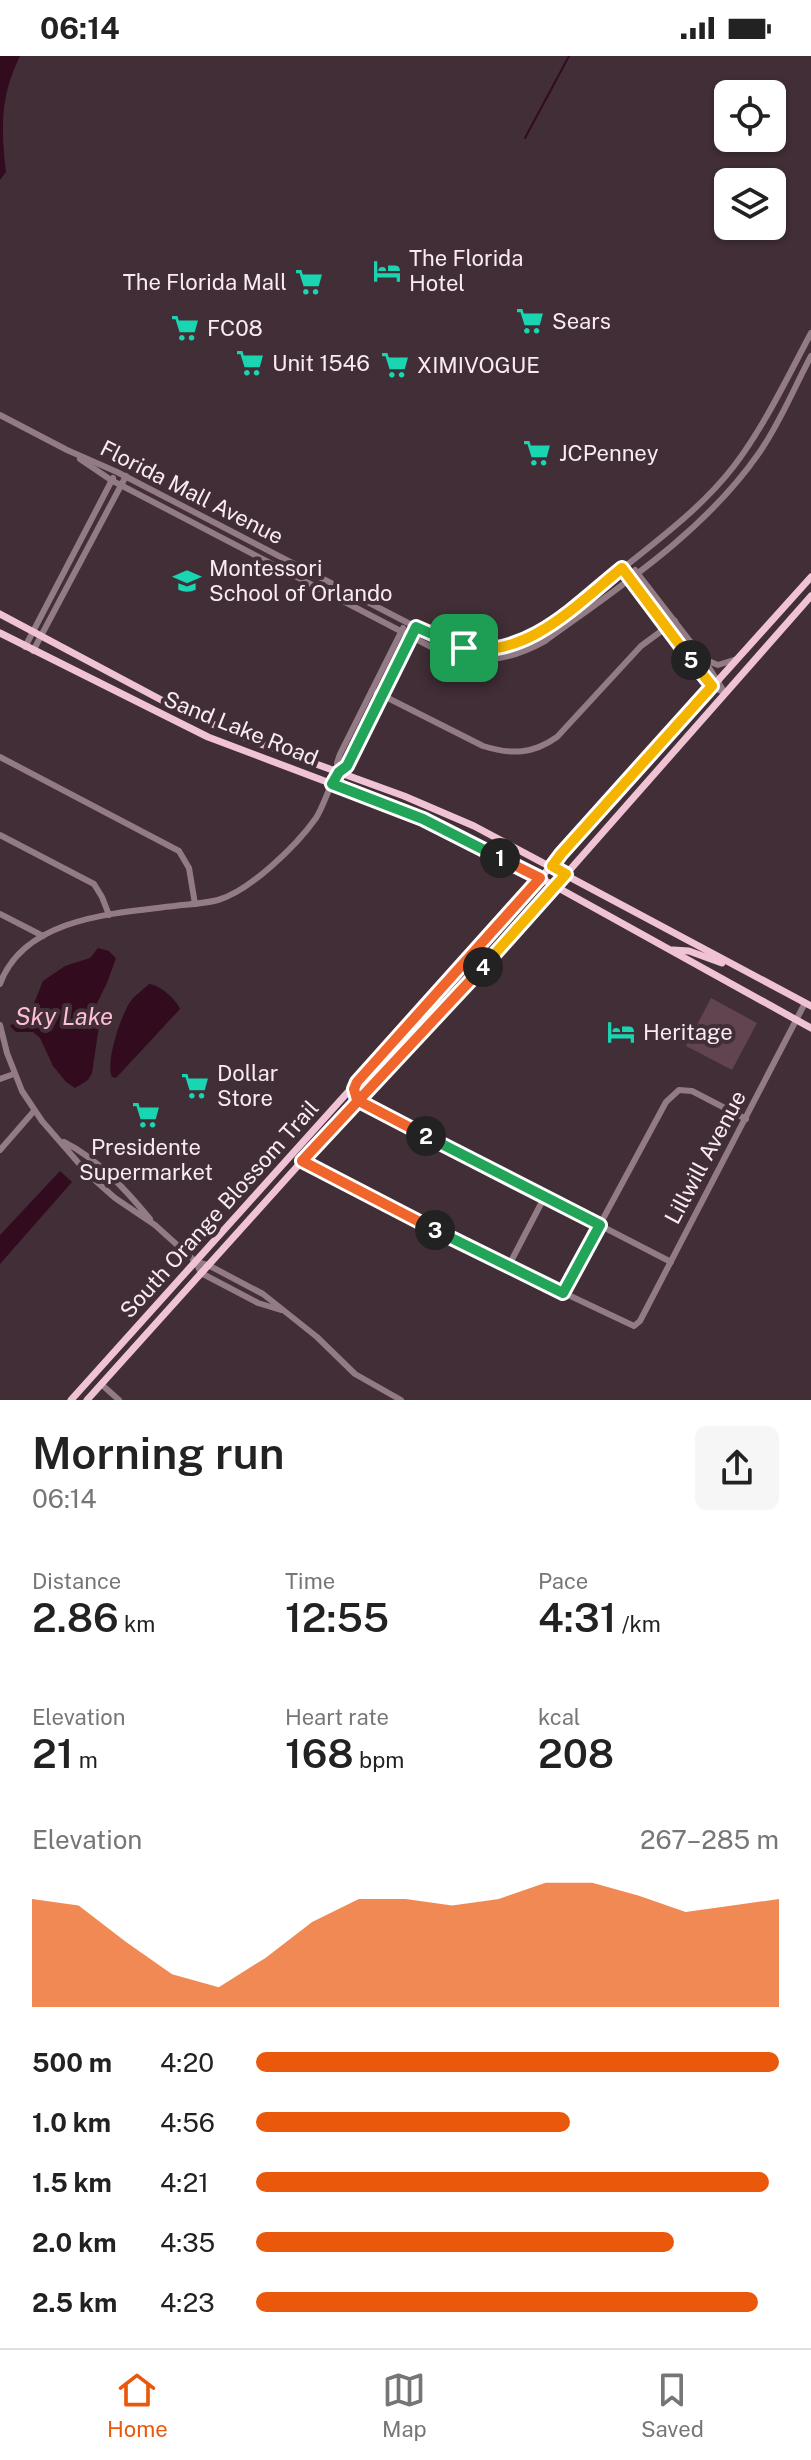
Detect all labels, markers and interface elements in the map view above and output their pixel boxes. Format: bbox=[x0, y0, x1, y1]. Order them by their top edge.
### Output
text: 06:14 bbox=[40, 10, 120, 46]
map controls bbox=[714, 80, 786, 240]
button: locate bbox=[714, 80, 786, 152]
button: layers bbox=[714, 168, 786, 240]
place label: The Florida Hotel bbox=[409, 245, 523, 296]
hotel icon: The Florida Hotel bbox=[372, 256, 402, 286]
supermarket icon: The Florida Mall bbox=[294, 267, 324, 297]
place label: The Florida Mall bbox=[123, 269, 287, 295]
supermarket icon: Sears bbox=[515, 306, 545, 336]
place label: Sears bbox=[552, 308, 611, 334]
supermarket icon: FC08 bbox=[170, 313, 200, 343]
place label: FC08 bbox=[207, 315, 263, 341]
supermarket icon: Unit 1546 bbox=[235, 348, 265, 378]
place label: Unit 1546 bbox=[272, 350, 370, 376]
supermarket icon: XIMIVOGUE bbox=[380, 350, 410, 380]
place label: XIMIVOGUE bbox=[417, 352, 540, 378]
street label: Florida Mall Avenue bbox=[96, 435, 288, 549]
supermarket icon: JCPenney bbox=[522, 438, 552, 468]
place label: JCPenney bbox=[559, 440, 659, 466]
place label: Montessori School of Orlando bbox=[209, 555, 392, 606]
school or university icon: Montessori School of Orlando bbox=[172, 566, 202, 596]
pin bbox=[430, 614, 498, 682]
icon: arrive bbox=[442, 626, 486, 670]
pin: 5 bbox=[671, 640, 711, 680]
text: 5 bbox=[684, 647, 698, 673]
street label: Sand Lake Road bbox=[160, 685, 322, 771]
pin: 1 bbox=[480, 838, 520, 878]
text: 1 bbox=[495, 845, 505, 871]
pin: 4 bbox=[463, 947, 503, 987]
text: 4 bbox=[476, 954, 490, 980]
water label: Sky Lake bbox=[15, 1002, 113, 1030]
hotel icon: Heritage bbox=[606, 1017, 636, 1047]
place label: Heritage bbox=[643, 1019, 733, 1045]
place label: Dollar Store bbox=[217, 1060, 278, 1111]
supermarket icon: Dollar Store bbox=[180, 1071, 210, 1101]
street label: Lillwill Avenue bbox=[659, 1086, 751, 1228]
street label: South Orange Blossom Trail bbox=[114, 1095, 324, 1323]
supermarket icon: Presidente Supermarket bbox=[131, 1100, 161, 1130]
pin: 2 bbox=[406, 1116, 446, 1156]
text: 2 bbox=[419, 1123, 433, 1149]
place label: Presidente Supermarket bbox=[79, 1134, 213, 1185]
pin: 3 bbox=[415, 1210, 455, 1250]
text: 3 bbox=[428, 1217, 442, 1243]
button: share bbox=[695, 1426, 779, 1510]
text: Morning run bbox=[32, 1427, 285, 1479]
text: 06:14 bbox=[32, 1483, 97, 1514]
text: Distance bbox=[32, 1568, 121, 1594]
text: Time bbox=[285, 1568, 335, 1594]
text: Pace bbox=[538, 1568, 588, 1594]
text: 2.86 bbox=[32, 1594, 119, 1641]
text: 12:55 bbox=[285, 1594, 389, 1641]
text: 4:31 bbox=[538, 1594, 616, 1641]
text: km bbox=[119, 1611, 155, 1637]
text: /km bbox=[616, 1611, 661, 1637]
text: Elevation bbox=[32, 1704, 125, 1730]
text: Heart rate bbox=[285, 1704, 389, 1730]
text: kcal bbox=[538, 1704, 580, 1730]
text: 21 bbox=[32, 1730, 73, 1777]
text: 168 bbox=[285, 1730, 354, 1777]
text: 208 bbox=[538, 1730, 614, 1777]
text: m bbox=[73, 1747, 98, 1773]
text: bpm bbox=[354, 1747, 404, 1773]
text: Elevation bbox=[32, 1824, 142, 1855]
text: 267–285 m bbox=[640, 1824, 779, 1855]
text: 500 m bbox=[32, 2047, 112, 2078]
text: 4:20 bbox=[160, 2047, 214, 2078]
text: 1.0 km bbox=[32, 2107, 111, 2138]
text: 4:56 bbox=[160, 2107, 215, 2138]
text: 1.5 km bbox=[32, 2167, 112, 2198]
text: 4:21 bbox=[160, 2167, 209, 2198]
text: 2.0 km bbox=[32, 2227, 117, 2258]
text: 4:35 bbox=[160, 2227, 215, 2258]
text: 2.5 km bbox=[32, 2287, 117, 2318]
text: 4:23 bbox=[160, 2287, 215, 2318]
tab: Home bbox=[107, 2368, 168, 2442]
tab: Map bbox=[382, 2368, 427, 2442]
tab: Saved bbox=[641, 2368, 704, 2442]

